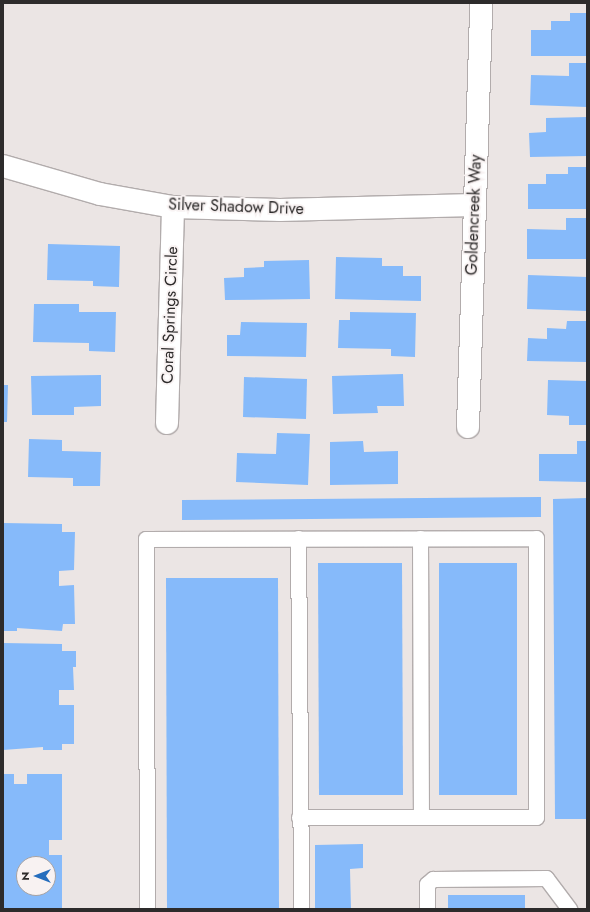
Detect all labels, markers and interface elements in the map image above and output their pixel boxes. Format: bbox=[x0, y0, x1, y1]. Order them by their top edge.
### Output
street label: Goldencreek Way bbox=[462, 154, 486, 276]
street label: Silver Shadow Drive bbox=[168, 195, 304, 219]
street label: Coral Springs Circle bbox=[158, 246, 182, 384]
north arrow bbox=[16, 856, 56, 896]
text: N bbox=[17, 872, 33, 880]

